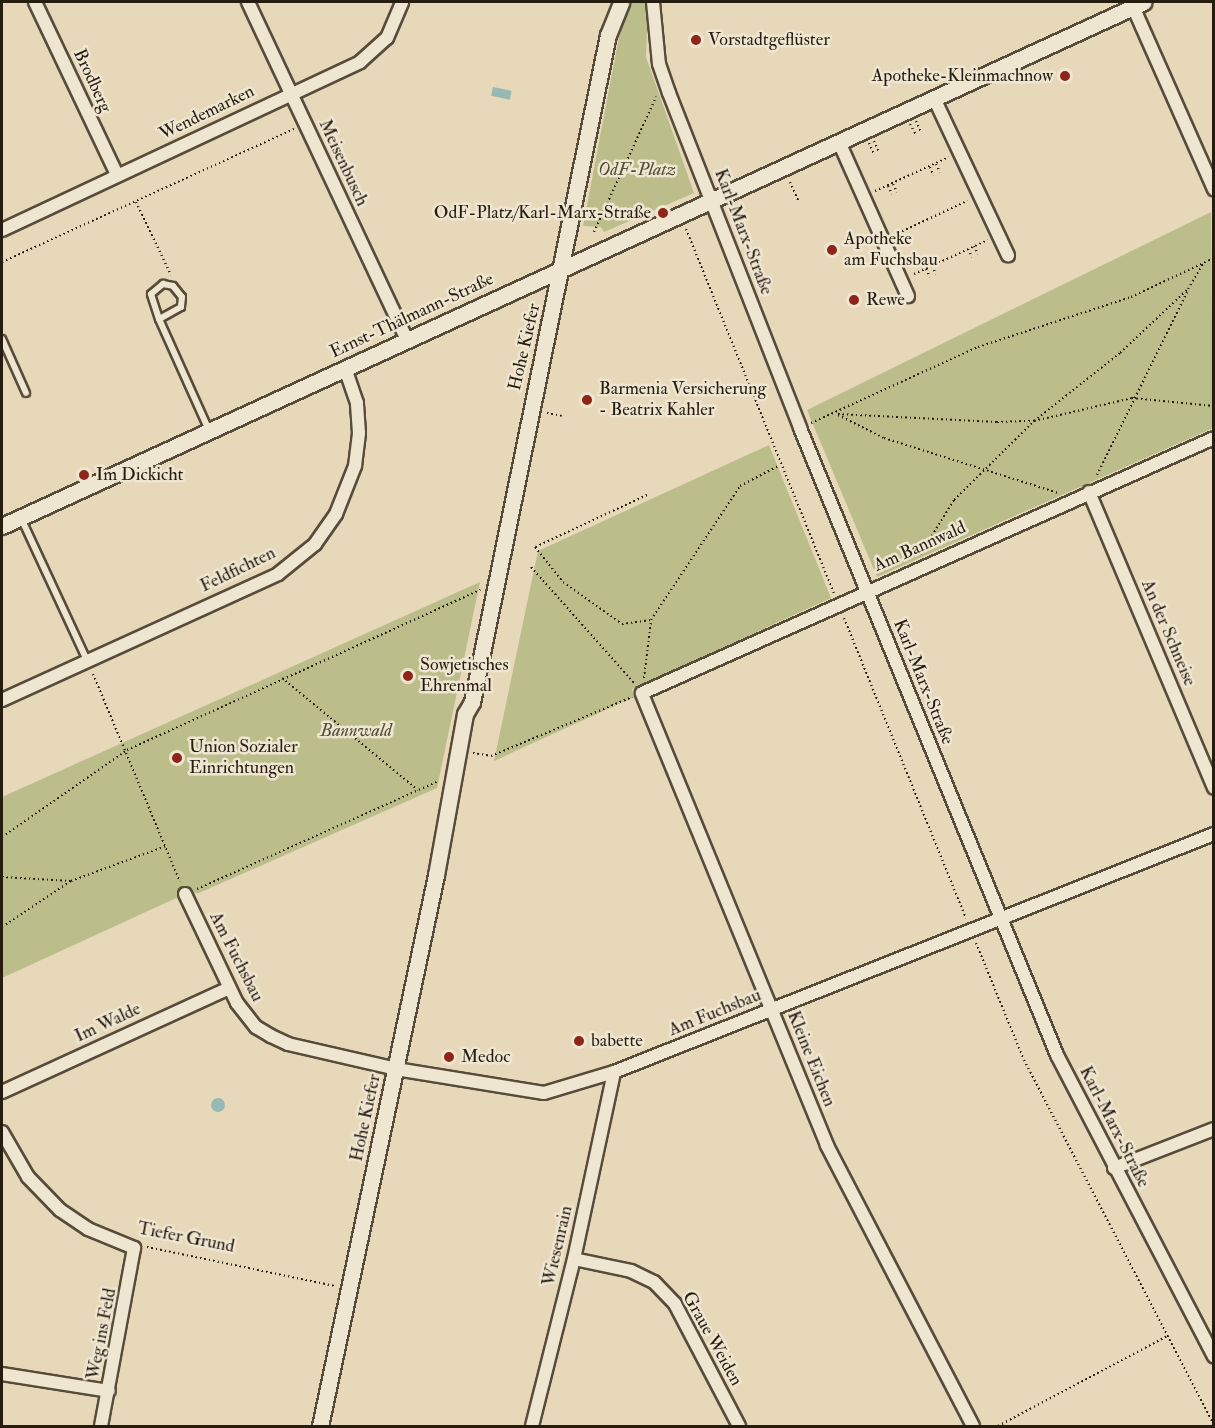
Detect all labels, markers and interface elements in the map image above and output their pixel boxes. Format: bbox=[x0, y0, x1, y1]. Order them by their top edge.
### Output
place label: Vorstadtgeflüster bbox=[708, 29, 830, 51]
marker: Vorstadtgeflüster bbox=[689, 33, 703, 47]
street label: Brodberg bbox=[68, 46, 116, 116]
place label: Apotheke-Kleinmachnow bbox=[872, 65, 1053, 87]
marker: Apotheke-Kleinmachnow bbox=[1058, 69, 1072, 83]
street label: Wendemarken bbox=[156, 81, 258, 145]
street label: Meisenbusch bbox=[314, 116, 372, 210]
park label: OdF-Platz bbox=[598, 159, 676, 181]
street label: Karl-Marx-Straße bbox=[709, 166, 777, 298]
place label: OdF-Platz/Karl-Marx-Straße bbox=[434, 202, 651, 224]
marker: OdF-Platz/Karl-Marx-Straße bbox=[656, 206, 670, 220]
place label: Apotheke am Fuchsbau bbox=[844, 229, 938, 272]
marker: Apotheke am Fuchsbau bbox=[825, 243, 839, 257]
street label: Ernst-Thälmann-Straße bbox=[327, 269, 497, 363]
place label: Rewe bbox=[866, 289, 905, 311]
marker: Rewe bbox=[847, 293, 861, 307]
street label: Hohe Kiefer bbox=[505, 301, 545, 393]
place label: Barmenia Versicherung - Beatrix Kahler bbox=[599, 379, 766, 422]
marker: Barmenia Versicherung - Beatrix Kahler bbox=[580, 393, 594, 407]
place label: Im Dickicht bbox=[96, 464, 183, 486]
marker: Im Dickicht bbox=[77, 468, 91, 482]
street label: Am Bannwald bbox=[871, 517, 969, 577]
street label: Feldfichten bbox=[197, 543, 279, 597]
street label: An der Schneise bbox=[1136, 577, 1200, 689]
street label: Karl-Marx-Straße bbox=[888, 616, 958, 748]
place label: Sowjetisches Ehrenmal bbox=[420, 655, 509, 698]
marker: Sowjetisches Ehrenmal bbox=[401, 669, 415, 683]
park label: Bannwald bbox=[320, 720, 392, 742]
place label: Union Sozialer Einrichtungen bbox=[189, 737, 298, 780]
marker: Union Sozialer Einrichtungen bbox=[170, 751, 184, 765]
street label: Am Fuchsbau bbox=[204, 909, 268, 1005]
street label: Am Fuchsbau bbox=[666, 985, 764, 1041]
street label: Im Walde bbox=[72, 998, 144, 1048]
street label: Kleine Eichen bbox=[782, 1008, 840, 1110]
place label: babette bbox=[591, 1030, 643, 1052]
marker: babette bbox=[572, 1034, 586, 1048]
place label: Medoc bbox=[461, 1046, 510, 1068]
marker: Medoc bbox=[442, 1050, 456, 1064]
street label: Karl-Marx-Straße bbox=[1074, 1063, 1154, 1191]
street label: Hohe Kiefer bbox=[346, 1072, 386, 1164]
street label: Wiesenrain bbox=[538, 1204, 578, 1288]
street label: Tiefer Grund bbox=[136, 1218, 236, 1258]
street label: Weg ins Feld bbox=[83, 1286, 121, 1382]
street label: Graue Weiden bbox=[677, 1288, 747, 1390]

